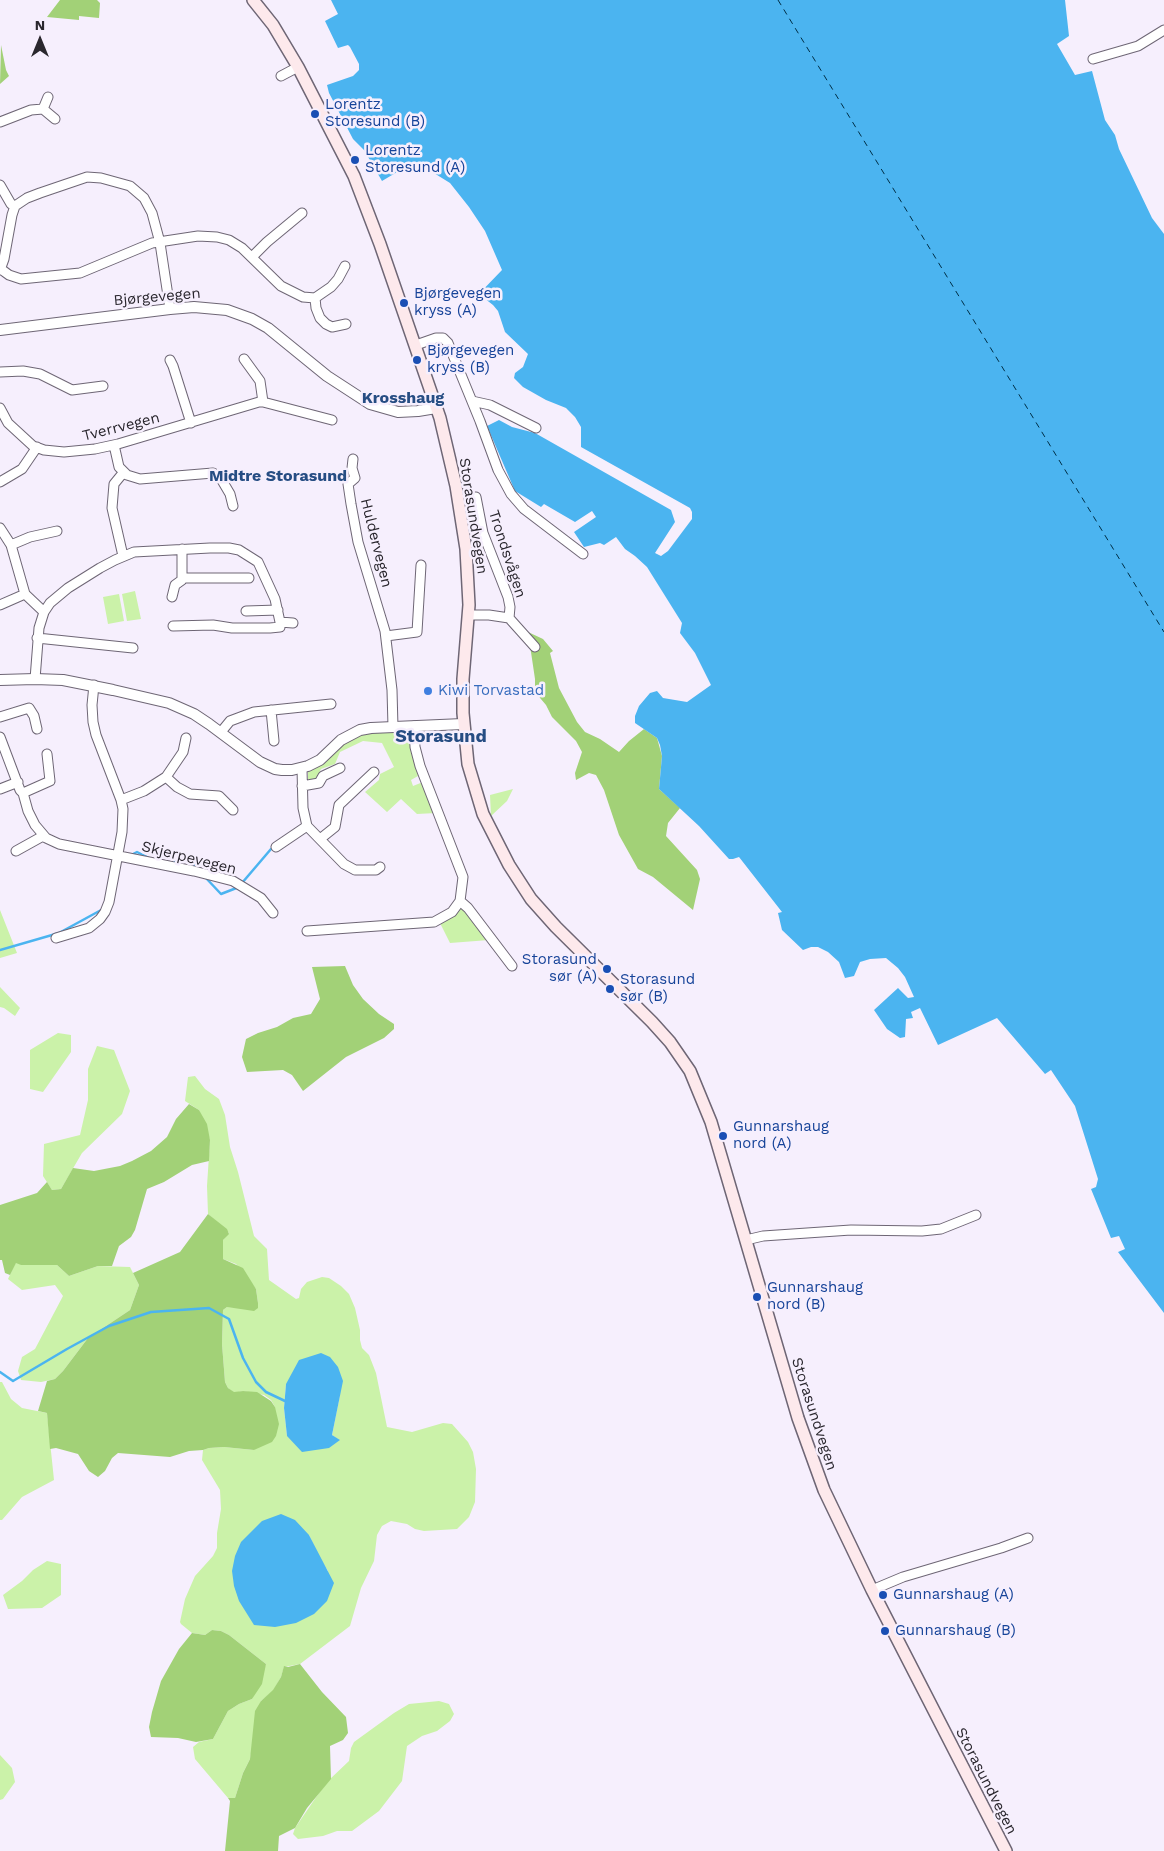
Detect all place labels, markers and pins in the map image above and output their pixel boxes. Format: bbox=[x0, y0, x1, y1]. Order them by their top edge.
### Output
place label: Lorentz Storesund (B) bbox=[325, 96, 425, 131]
marker: Lorentz Storesund (B) bbox=[309, 108, 321, 120]
place label: Lorentz Storesund (A) bbox=[365, 142, 465, 177]
marker: Lorentz Storesund (A) bbox=[349, 154, 361, 166]
place label: Bjørgevegen kryss (A) bbox=[414, 285, 501, 320]
marker: Bjørgevegen kryss (A) bbox=[398, 297, 410, 309]
place label: Bjørgevegen kryss (B) bbox=[427, 342, 514, 377]
marker: Bjørgevegen kryss (B) bbox=[411, 354, 423, 366]
place label: Kiwi Torvastad bbox=[438, 682, 544, 700]
marker: Kiwi Torvastad bbox=[422, 685, 434, 697]
place label: Storasund sør (A) bbox=[522, 951, 597, 986]
marker: Storasund sør (A) bbox=[601, 963, 613, 975]
place label: Storasund sør (B) bbox=[620, 971, 695, 1006]
marker: Storasund sør (B) bbox=[604, 983, 616, 995]
place label: Gunnarshaug nord (A) bbox=[733, 1118, 829, 1153]
marker: Gunnarshaug nord (A) bbox=[717, 1130, 729, 1142]
place label: Gunnarshaug nord (B) bbox=[767, 1279, 863, 1314]
marker: Gunnarshaug nord (B) bbox=[751, 1291, 763, 1303]
place label: Gunnarshaug (A) bbox=[893, 1586, 1014, 1604]
marker: Gunnarshaug (A) bbox=[877, 1589, 889, 1601]
place label: Gunnarshaug (B) bbox=[895, 1622, 1016, 1640]
marker: Gunnarshaug (B) bbox=[879, 1625, 891, 1637]

